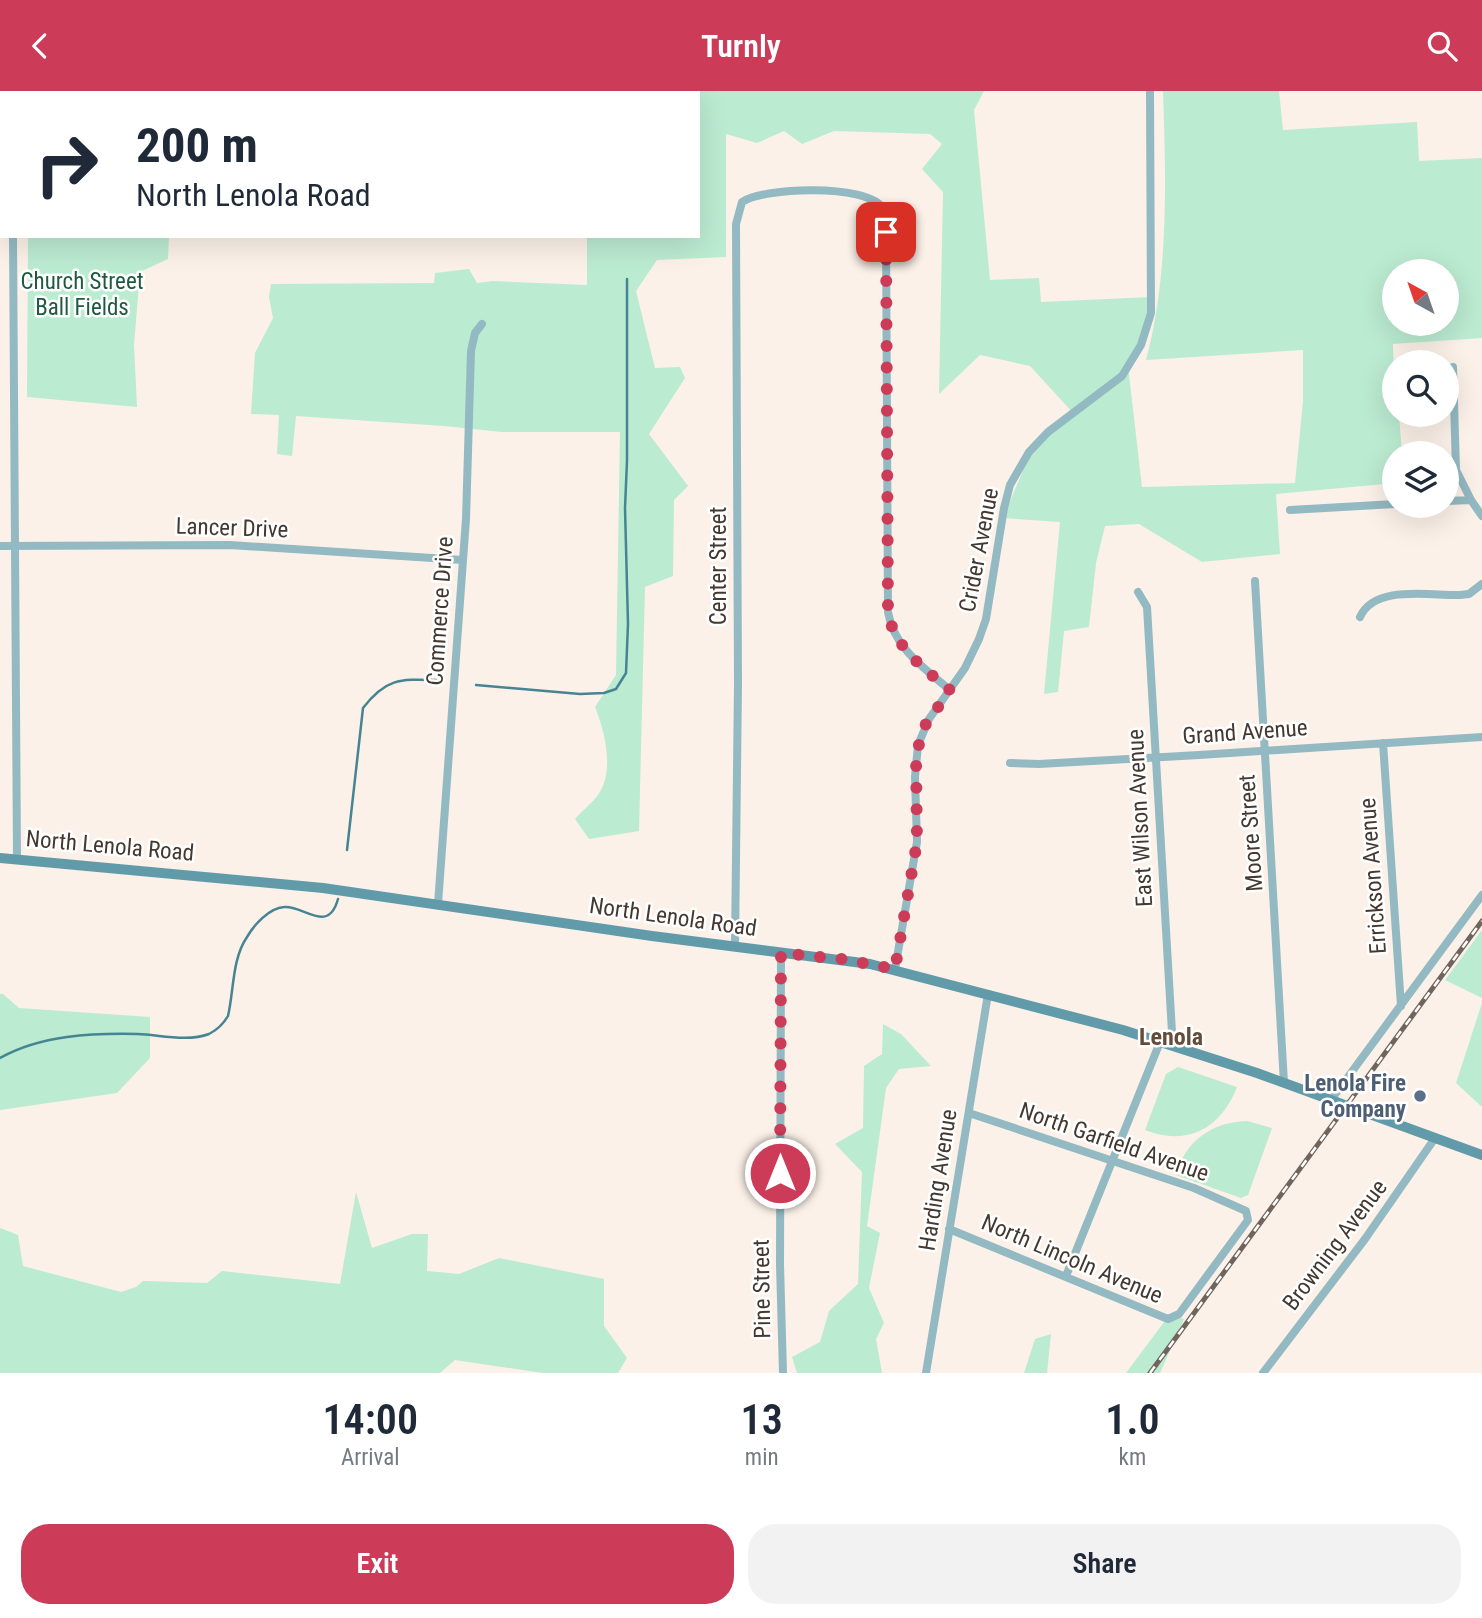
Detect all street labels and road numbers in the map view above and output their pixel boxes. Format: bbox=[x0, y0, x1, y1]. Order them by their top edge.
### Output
street label: Crider Avenue bbox=[954, 486, 1004, 614]
street label: Center Street bbox=[705, 507, 732, 625]
street label: Lancer Drive bbox=[175, 513, 289, 543]
street label: Commerce Drive bbox=[421, 536, 459, 686]
street label: Grand Avenue bbox=[1182, 714, 1308, 750]
street label: East Wilson Avenue bbox=[1122, 729, 1158, 907]
street label: Moore Street bbox=[1233, 774, 1269, 892]
street label: Errickson Avenue bbox=[1354, 797, 1392, 955]
street label: North Lenola Road bbox=[25, 825, 195, 867]
street label: North Lenola Road bbox=[588, 892, 758, 942]
street label: North Garfield Avenue bbox=[1016, 1097, 1212, 1187]
street label: Harding Avenue bbox=[914, 1107, 962, 1253]
street label: Browning Avenue bbox=[1277, 1174, 1393, 1316]
street label: North Lincoln Avenue bbox=[977, 1209, 1167, 1309]
street label: Pine Street bbox=[748, 1239, 776, 1339]

